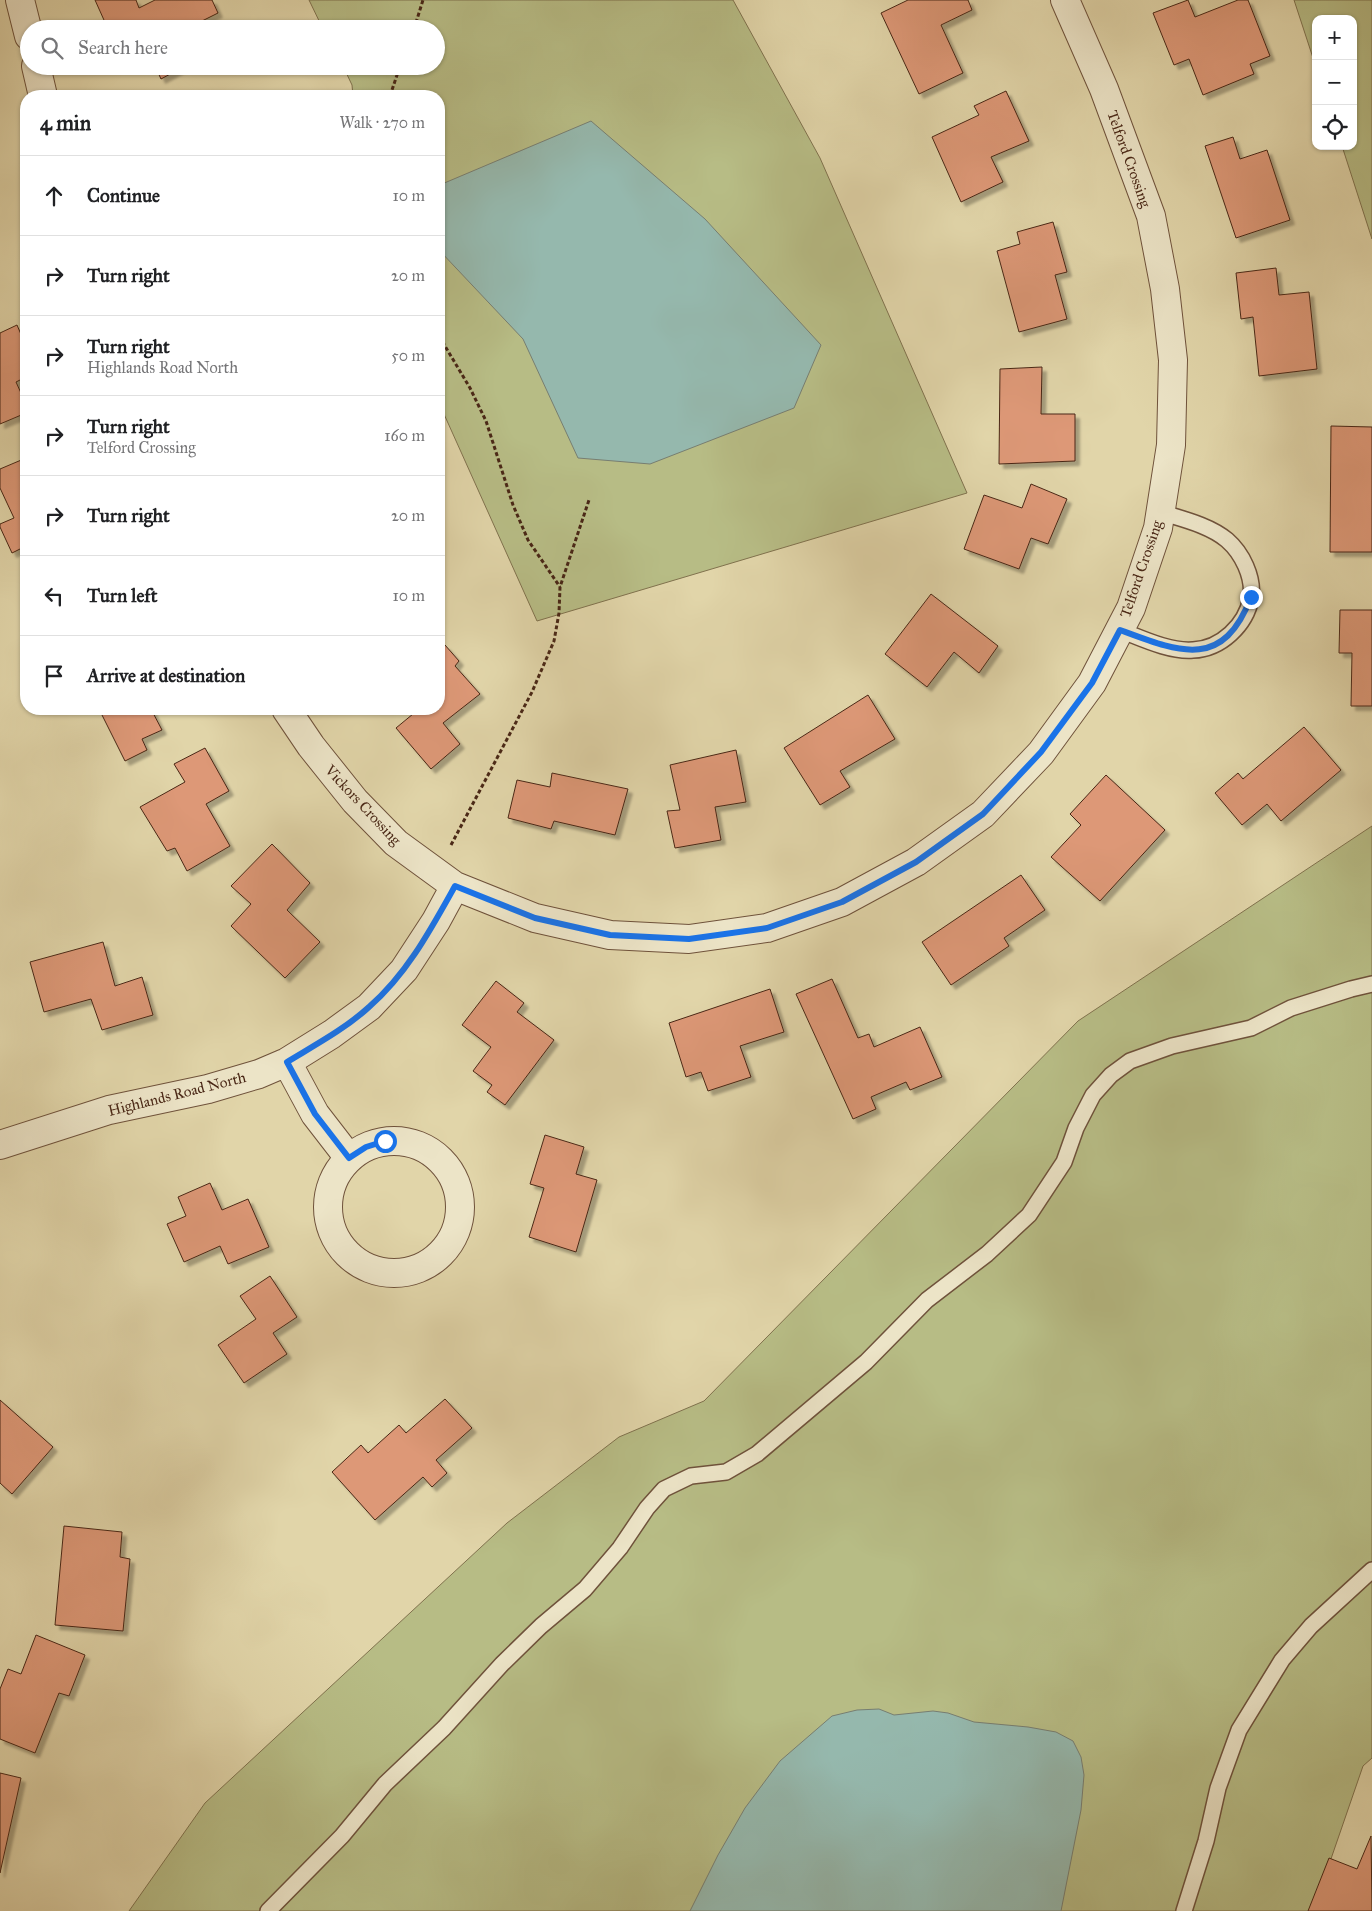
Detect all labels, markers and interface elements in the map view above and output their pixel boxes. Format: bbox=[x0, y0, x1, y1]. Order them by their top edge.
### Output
map controls bbox=[1312, 15, 1357, 150]
button: + bbox=[1312, 15, 1357, 60]
search box bbox=[20, 20, 445, 75]
icon: search bbox=[38, 34, 66, 62]
text: Search here bbox=[78, 36, 168, 59]
button: − bbox=[1312, 60, 1357, 105]
button: locate bbox=[1312, 105, 1357, 150]
street label: Telford Crossing bbox=[1103, 108, 1155, 211]
text: 4 min bbox=[40, 110, 91, 136]
text: Walk · 270 m bbox=[339, 113, 425, 132]
icon: ahead bbox=[40, 182, 68, 210]
text: Continue bbox=[87, 184, 160, 207]
text: 10 m bbox=[393, 186, 425, 205]
icon: right bbox=[40, 262, 68, 290]
text: Turn right bbox=[87, 264, 170, 287]
text: 20 m bbox=[391, 266, 425, 285]
text: Turn right bbox=[87, 335, 170, 358]
icon: right bbox=[40, 342, 68, 370]
text: 50 m bbox=[391, 346, 425, 365]
text: Highlands Road North bbox=[87, 358, 238, 377]
text: Turn right bbox=[87, 415, 170, 438]
icon: right bbox=[40, 422, 68, 450]
text: 160 m bbox=[384, 426, 425, 445]
text: Telford Crossing bbox=[87, 438, 196, 457]
icon: right bbox=[40, 502, 68, 530]
text: Turn right bbox=[87, 504, 170, 527]
text: 20 m bbox=[391, 506, 425, 525]
street label: Telford Crossing bbox=[1116, 517, 1166, 620]
icon: left bbox=[40, 582, 68, 610]
text: Turn left bbox=[87, 584, 157, 607]
text: 10 m bbox=[393, 586, 425, 605]
route end bbox=[1240, 586, 1263, 609]
icon: arrive bbox=[40, 662, 68, 690]
text: Arrive at destination bbox=[87, 664, 245, 687]
street label: Vickors Crossing bbox=[321, 760, 405, 850]
street label: Highlands Road North bbox=[106, 1068, 249, 1120]
route start bbox=[374, 1130, 397, 1153]

